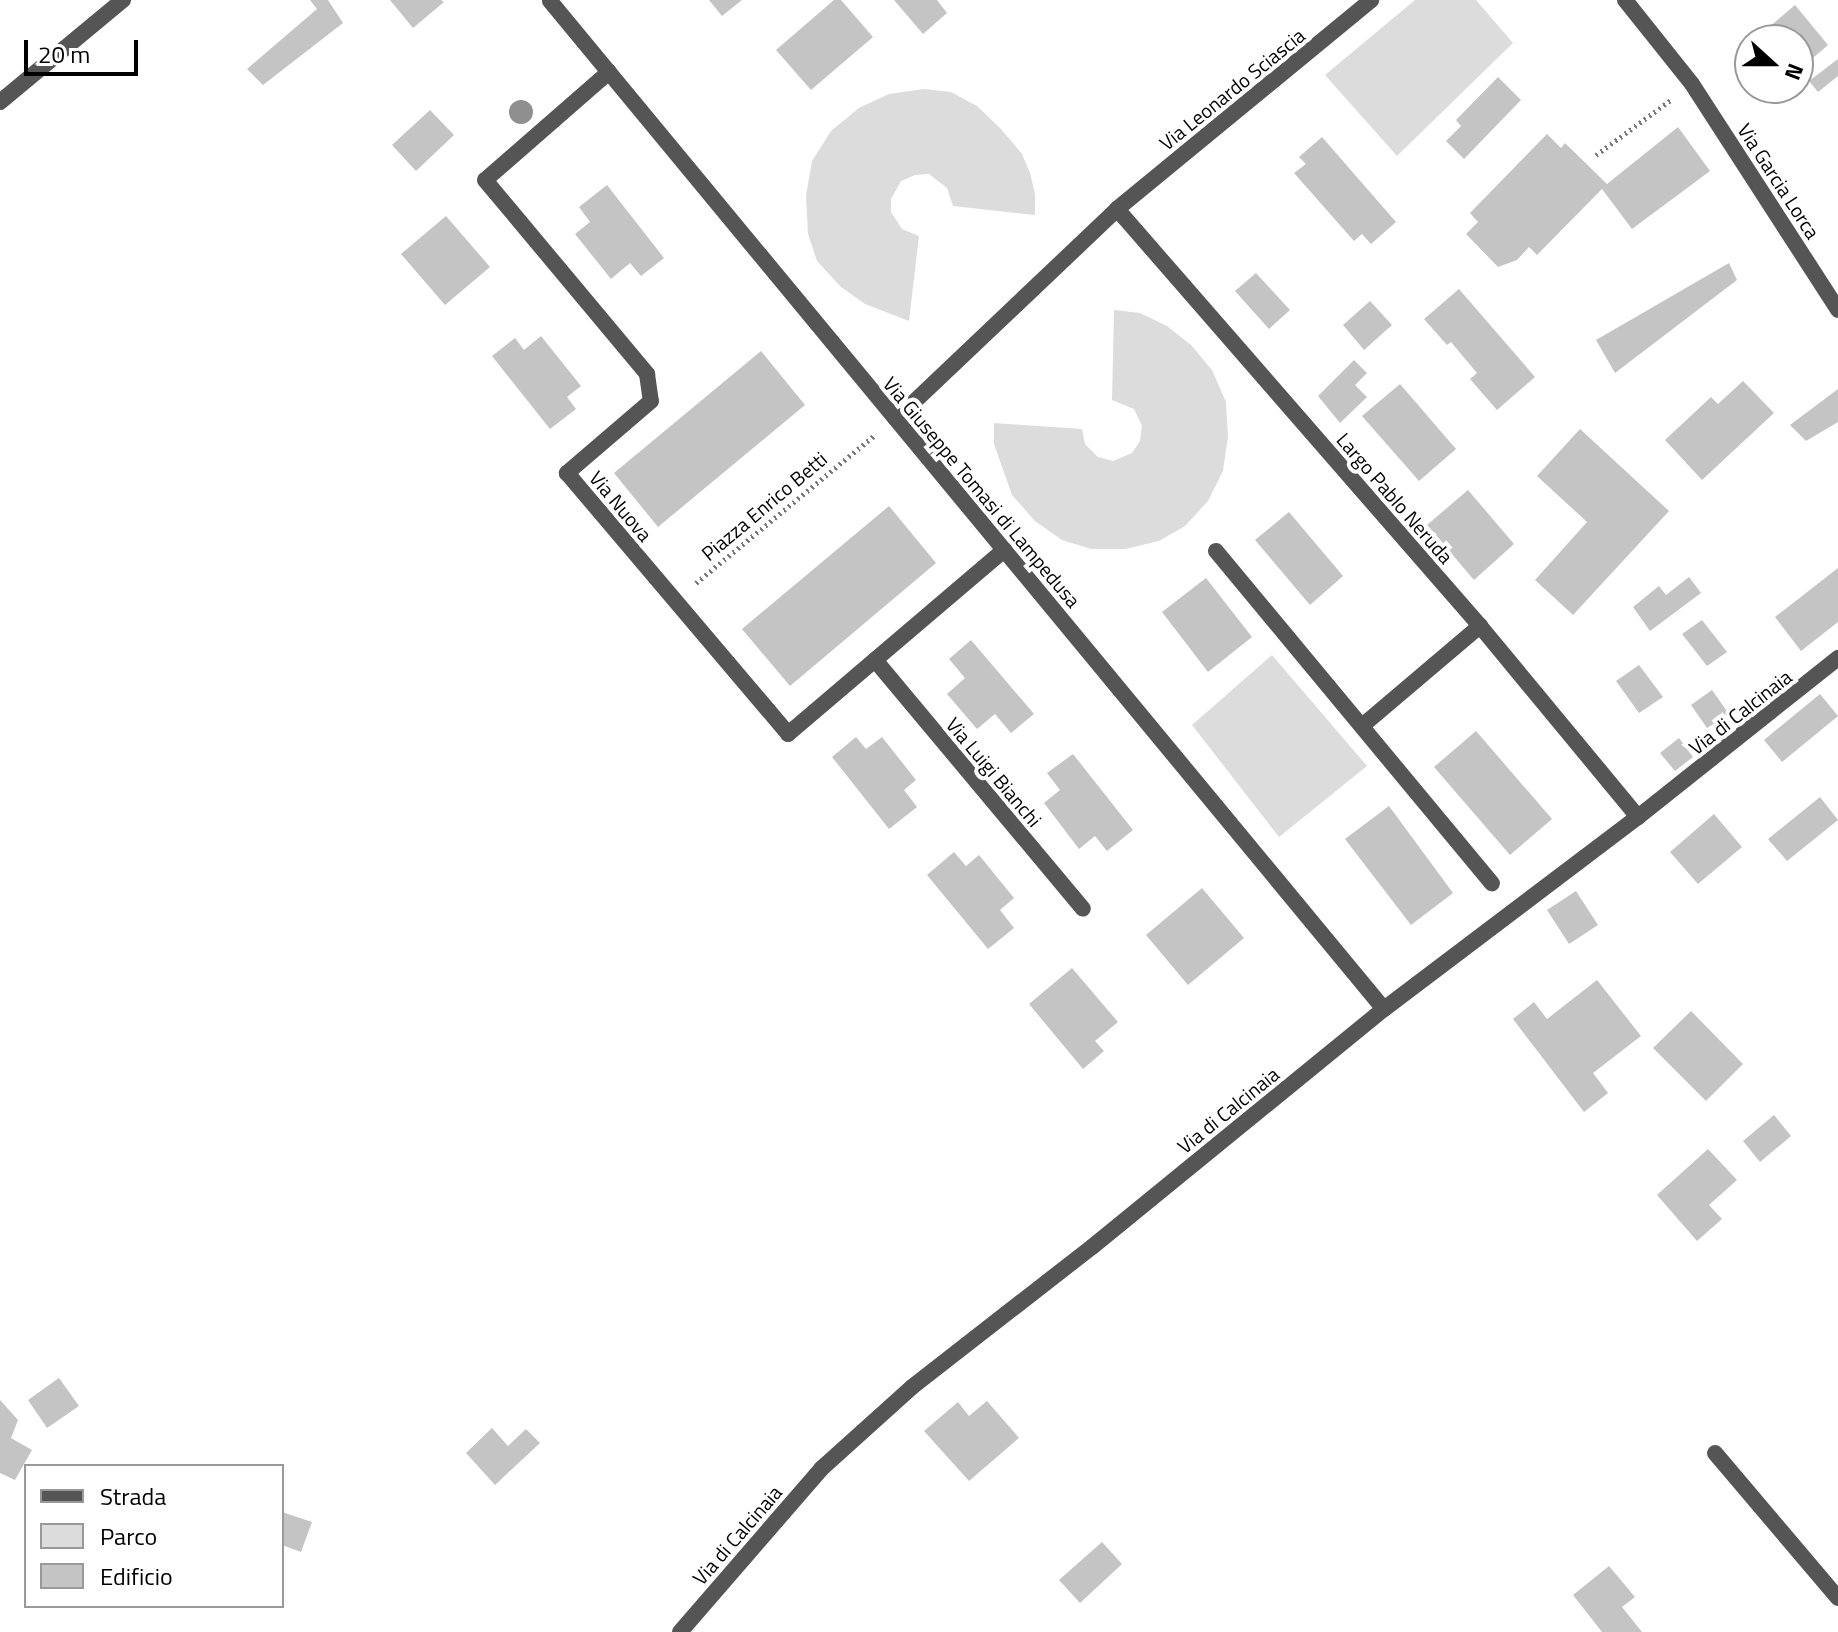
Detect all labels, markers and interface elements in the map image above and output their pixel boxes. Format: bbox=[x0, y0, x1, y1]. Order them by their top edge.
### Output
street label: Via Leonardo Sciascia bbox=[1155, 23, 1309, 155]
scale bar bbox=[28, 24, 142, 74]
north arrow bbox=[1734, 24, 1814, 104]
text: 20 m bbox=[38, 36, 90, 72]
text: N bbox=[1776, 59, 1813, 85]
street label: Via Garcia Lorca bbox=[1733, 119, 1825, 243]
street label: Via Giuseppe Tomasi di Lampedusa bbox=[878, 372, 1086, 612]
street label: Largo Pablo Neruda bbox=[1332, 428, 1458, 568]
street label: Piazza Enrico Betti bbox=[696, 447, 832, 565]
street label: Via Nuova bbox=[585, 466, 657, 546]
street label: Via di Calcinaia bbox=[1684, 665, 1796, 759]
street label: Via Luigi Bianchi bbox=[941, 712, 1047, 832]
street label: Via di Calcinaia bbox=[1172, 1062, 1284, 1158]
legend bbox=[24, 1464, 284, 1608]
text: Strada bbox=[100, 1478, 166, 1514]
street label: Via di Calcinaia bbox=[687, 1480, 787, 1590]
text: Parco bbox=[100, 1518, 157, 1554]
text: Edificio bbox=[100, 1558, 173, 1594]

